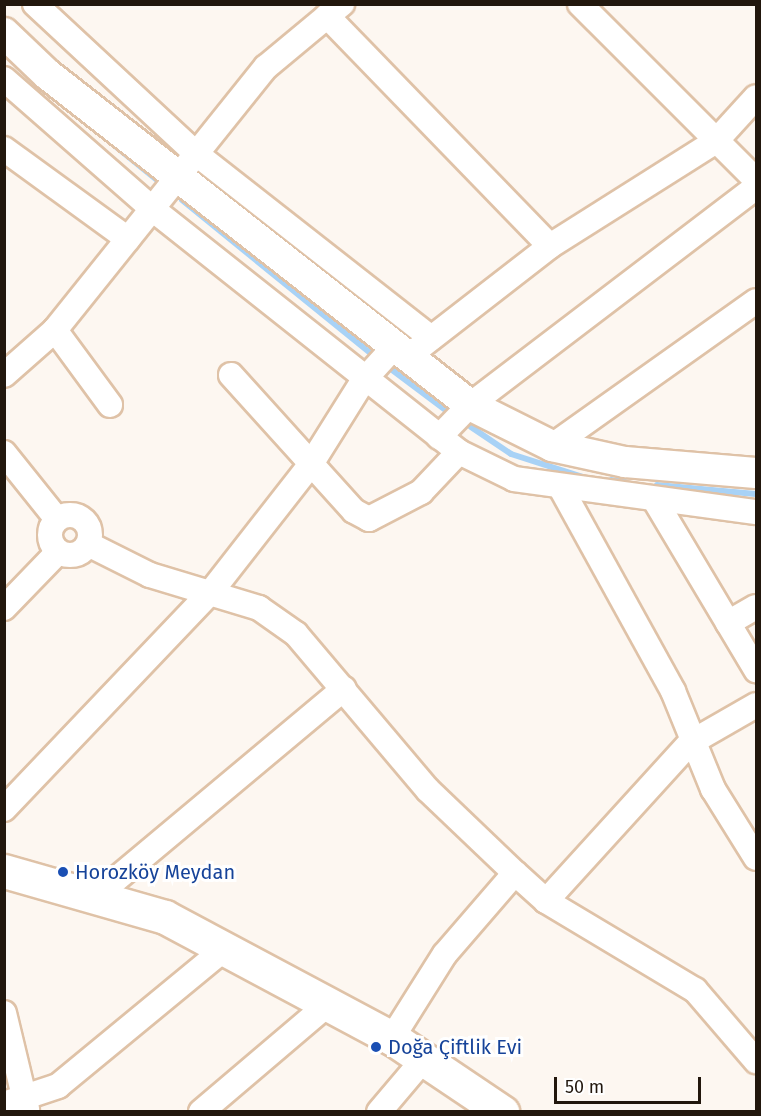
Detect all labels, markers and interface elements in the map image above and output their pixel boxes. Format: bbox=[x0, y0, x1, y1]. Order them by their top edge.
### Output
place label: Horozköy Meydan bbox=[75, 860, 235, 884]
marker: Horozköy Meydan bbox=[56, 865, 70, 879]
place label: Doğa Çiftlik Evi bbox=[388, 1035, 522, 1059]
marker: Doğa Çiftlik Evi bbox=[369, 1040, 383, 1054]
scale bar bbox=[557, 1065, 704, 1103]
text: 50 m bbox=[565, 1076, 604, 1098]

